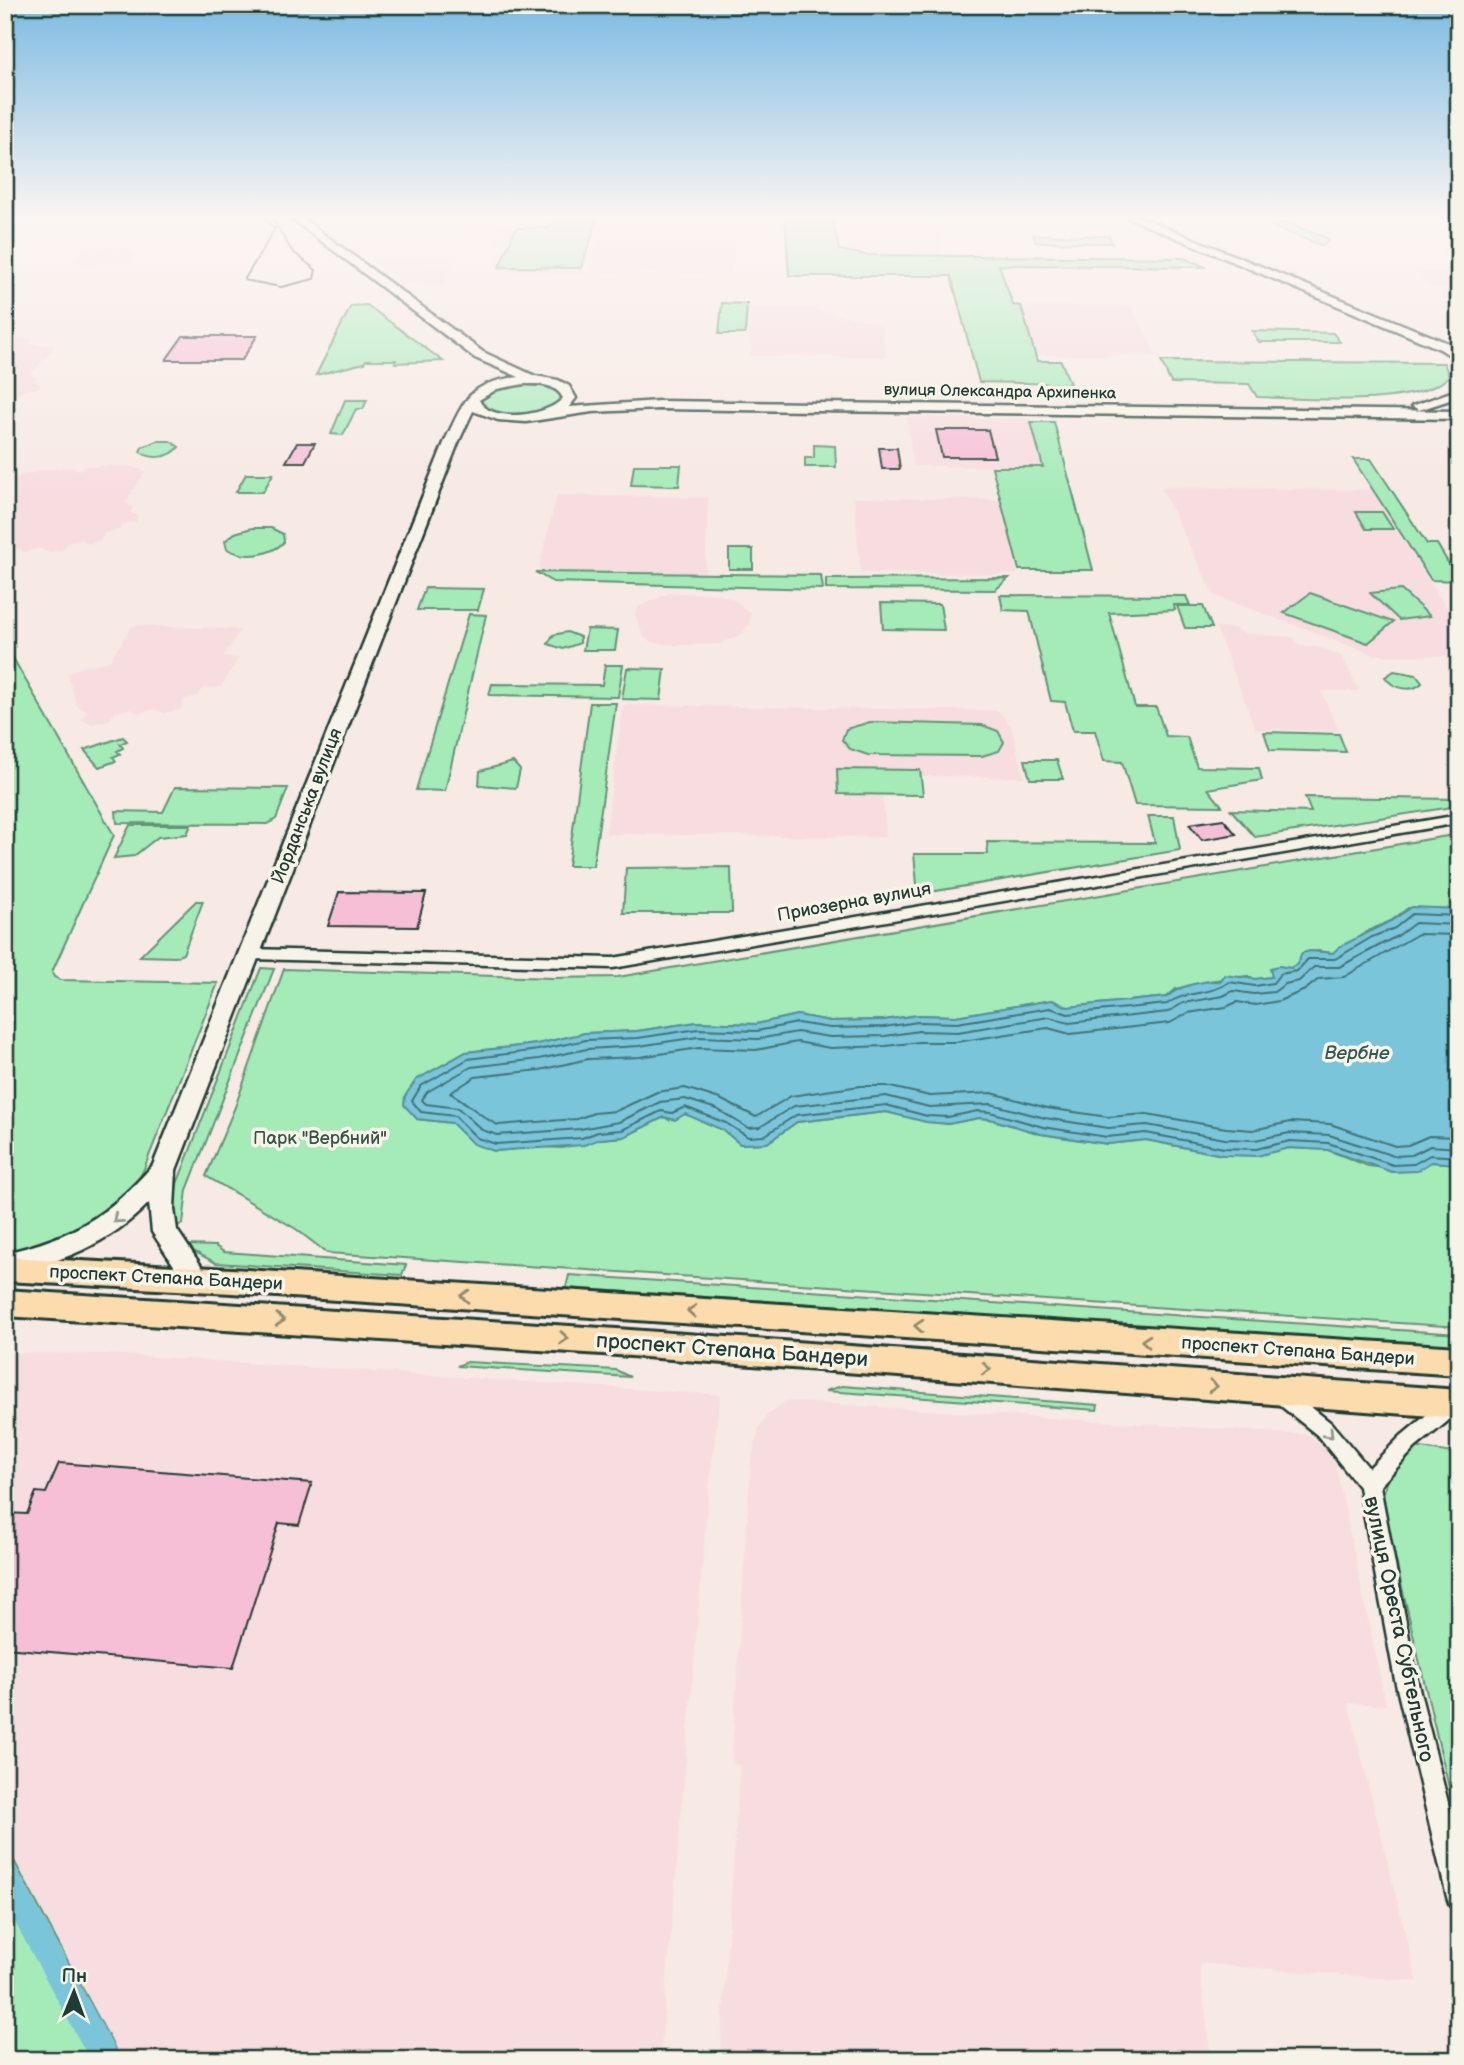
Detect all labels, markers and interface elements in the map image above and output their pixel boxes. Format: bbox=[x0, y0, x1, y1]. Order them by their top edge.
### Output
street label: вулиця Олександра Архипенка bbox=[884, 380, 1117, 404]
street label: Йорданська вулиця bbox=[268, 725, 346, 887]
street label: Приозерна вулиця bbox=[775, 878, 933, 926]
water label: Вербне bbox=[1324, 1042, 1390, 1065]
park label: Парк "Вербний" bbox=[253, 1128, 387, 1149]
one-way arrow bbox=[112, 1211, 125, 1223]
street label: проспект Степана Бандери bbox=[49, 1261, 283, 1295]
one-way arrow bbox=[459, 1289, 470, 1304]
one-way arrow bbox=[686, 1304, 697, 1319]
one-way arrow bbox=[275, 1312, 286, 1327]
one-way arrow bbox=[913, 1319, 924, 1334]
street label: проспект Степана Бандери bbox=[595, 1328, 869, 1372]
one-way arrow bbox=[559, 1330, 570, 1345]
street label: проспект Степана Бандери bbox=[1181, 1332, 1415, 1370]
one-way arrow bbox=[1140, 1334, 1151, 1349]
one-way arrow bbox=[981, 1361, 992, 1376]
one-way arrow bbox=[1208, 1378, 1219, 1393]
one-way arrow bbox=[1320, 1426, 1333, 1439]
street label: вулиця Ореста Субтельного bbox=[1359, 1494, 1439, 1764]
north arrow bbox=[38, 1956, 108, 2026]
text: Пн bbox=[61, 1965, 87, 1988]

